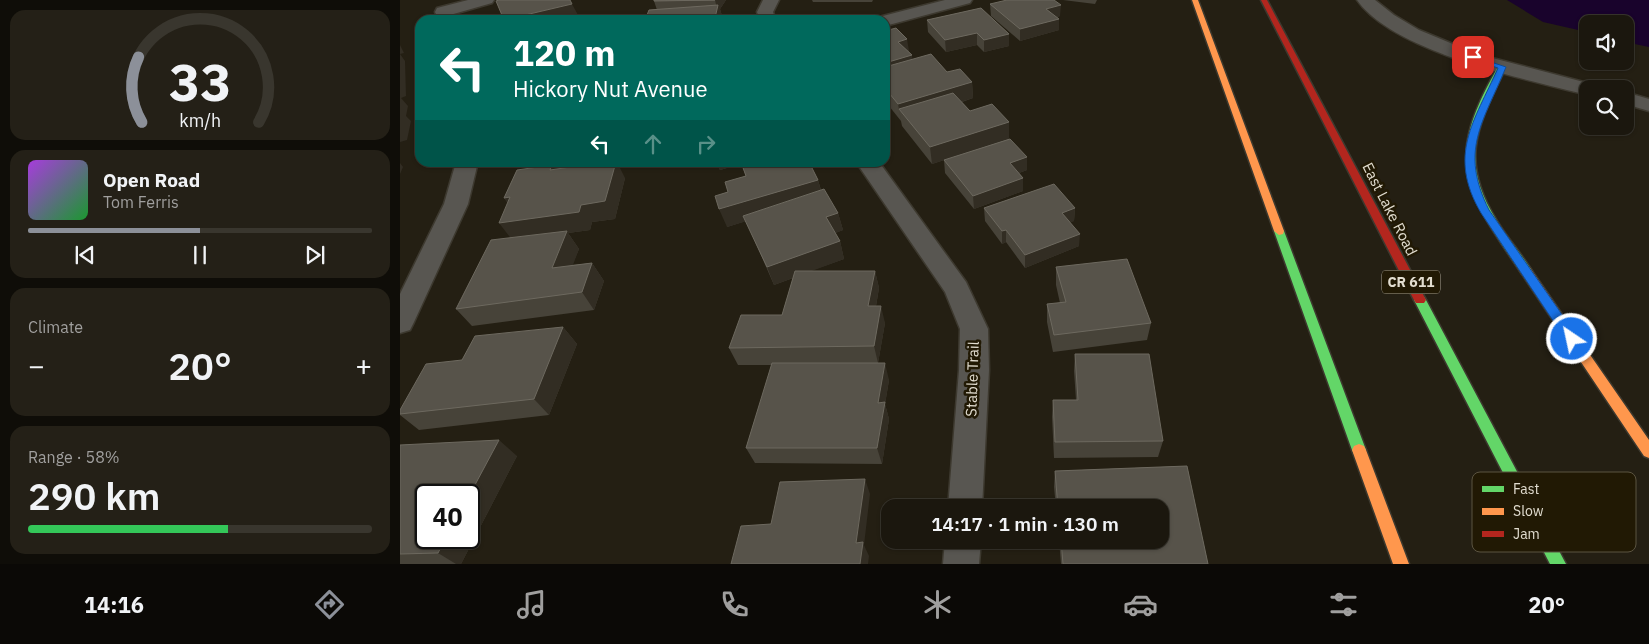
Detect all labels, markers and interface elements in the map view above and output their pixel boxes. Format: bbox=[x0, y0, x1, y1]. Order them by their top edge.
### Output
map controls bbox=[1579, 15, 1634, 135]
button: sound bbox=[1579, 15, 1634, 70]
text: 120 m bbox=[513, 30, 616, 76]
icon: left bbox=[430, 35, 495, 100]
pin bbox=[1452, 36, 1494, 78]
icon: arrive bbox=[1459, 43, 1487, 71]
text: 33 bbox=[169, 48, 231, 115]
text: Hickory Nut Avenue bbox=[513, 74, 708, 103]
button: search bbox=[1579, 80, 1634, 135]
text: km/h bbox=[179, 109, 221, 132]
icon: left bbox=[586, 130, 614, 158]
icon: ahead bbox=[639, 130, 667, 158]
icon: right bbox=[692, 130, 720, 158]
street label: East Lake Road bbox=[1358, 159, 1422, 259]
text: Open Road bbox=[103, 168, 200, 192]
text: Tom Ferris bbox=[103, 192, 179, 212]
icon: previous bbox=[71, 241, 99, 269]
icon: pause bbox=[186, 241, 214, 269]
icon: next bbox=[301, 241, 329, 269]
road number: CR 611 bbox=[1382, 270, 1440, 294]
position arrow bbox=[1545, 312, 1597, 364]
text: Climate bbox=[28, 317, 83, 337]
text: 20° bbox=[168, 341, 232, 390]
street label: Stable Trail bbox=[961, 341, 983, 417]
text: − bbox=[28, 347, 45, 384]
text: + bbox=[355, 347, 372, 384]
text: Range · 58% bbox=[28, 447, 120, 467]
text: 290 km bbox=[28, 471, 160, 520]
legend bbox=[1472, 472, 1636, 552]
text: Fast bbox=[1513, 480, 1539, 498]
speed limit sign: 40 bbox=[415, 484, 480, 549]
text: Slow bbox=[1513, 502, 1544, 520]
text: 14:17 · 1 min · 130 m bbox=[931, 512, 1119, 536]
text: Jam bbox=[1513, 525, 1540, 543]
icon: directions bbox=[312, 587, 347, 622]
icon: music bbox=[514, 587, 549, 622]
icon: phone bbox=[717, 587, 752, 622]
icon: climate bbox=[920, 587, 955, 622]
icon: car bbox=[1123, 587, 1158, 622]
icon: filters bbox=[1326, 587, 1361, 622]
text: 14:16 bbox=[84, 590, 144, 619]
text: 20° bbox=[1528, 590, 1565, 619]

